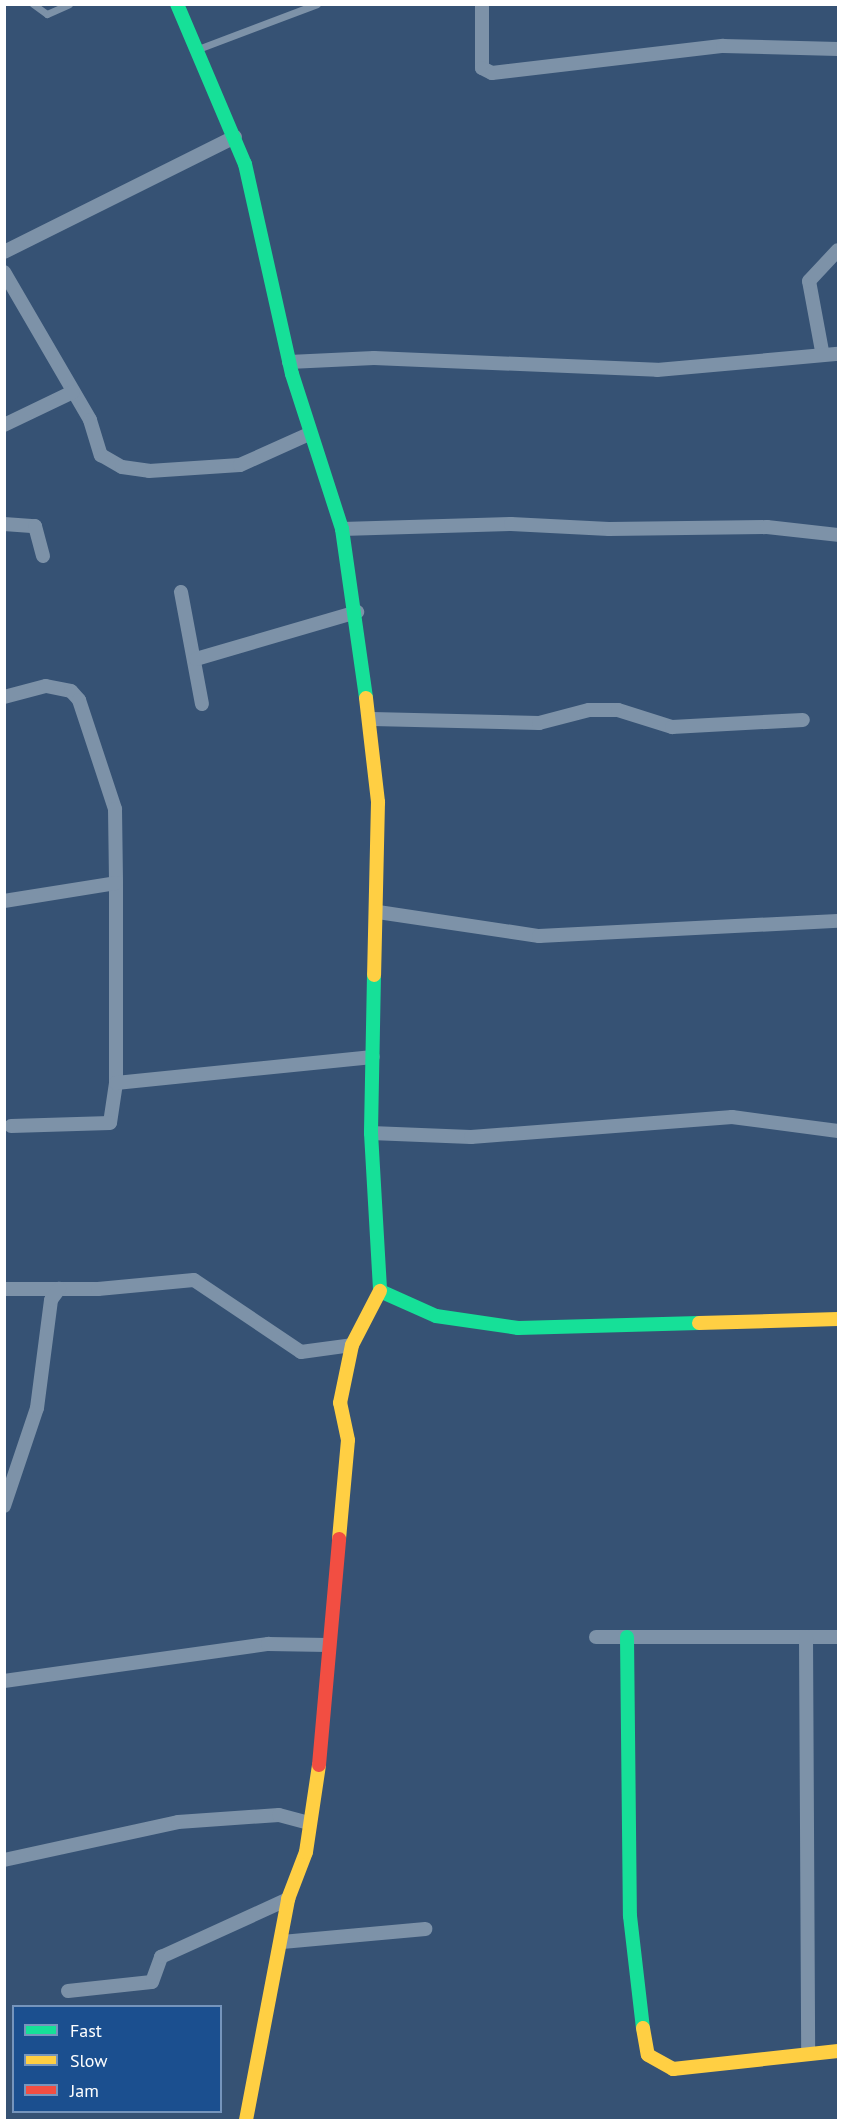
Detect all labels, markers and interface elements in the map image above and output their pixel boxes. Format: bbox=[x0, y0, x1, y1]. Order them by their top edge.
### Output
legend bbox=[12, 2005, 222, 2113]
text: Fast bbox=[70, 2019, 102, 2042]
text: Slow bbox=[70, 2049, 108, 2072]
text: Jam bbox=[70, 2079, 99, 2102]

